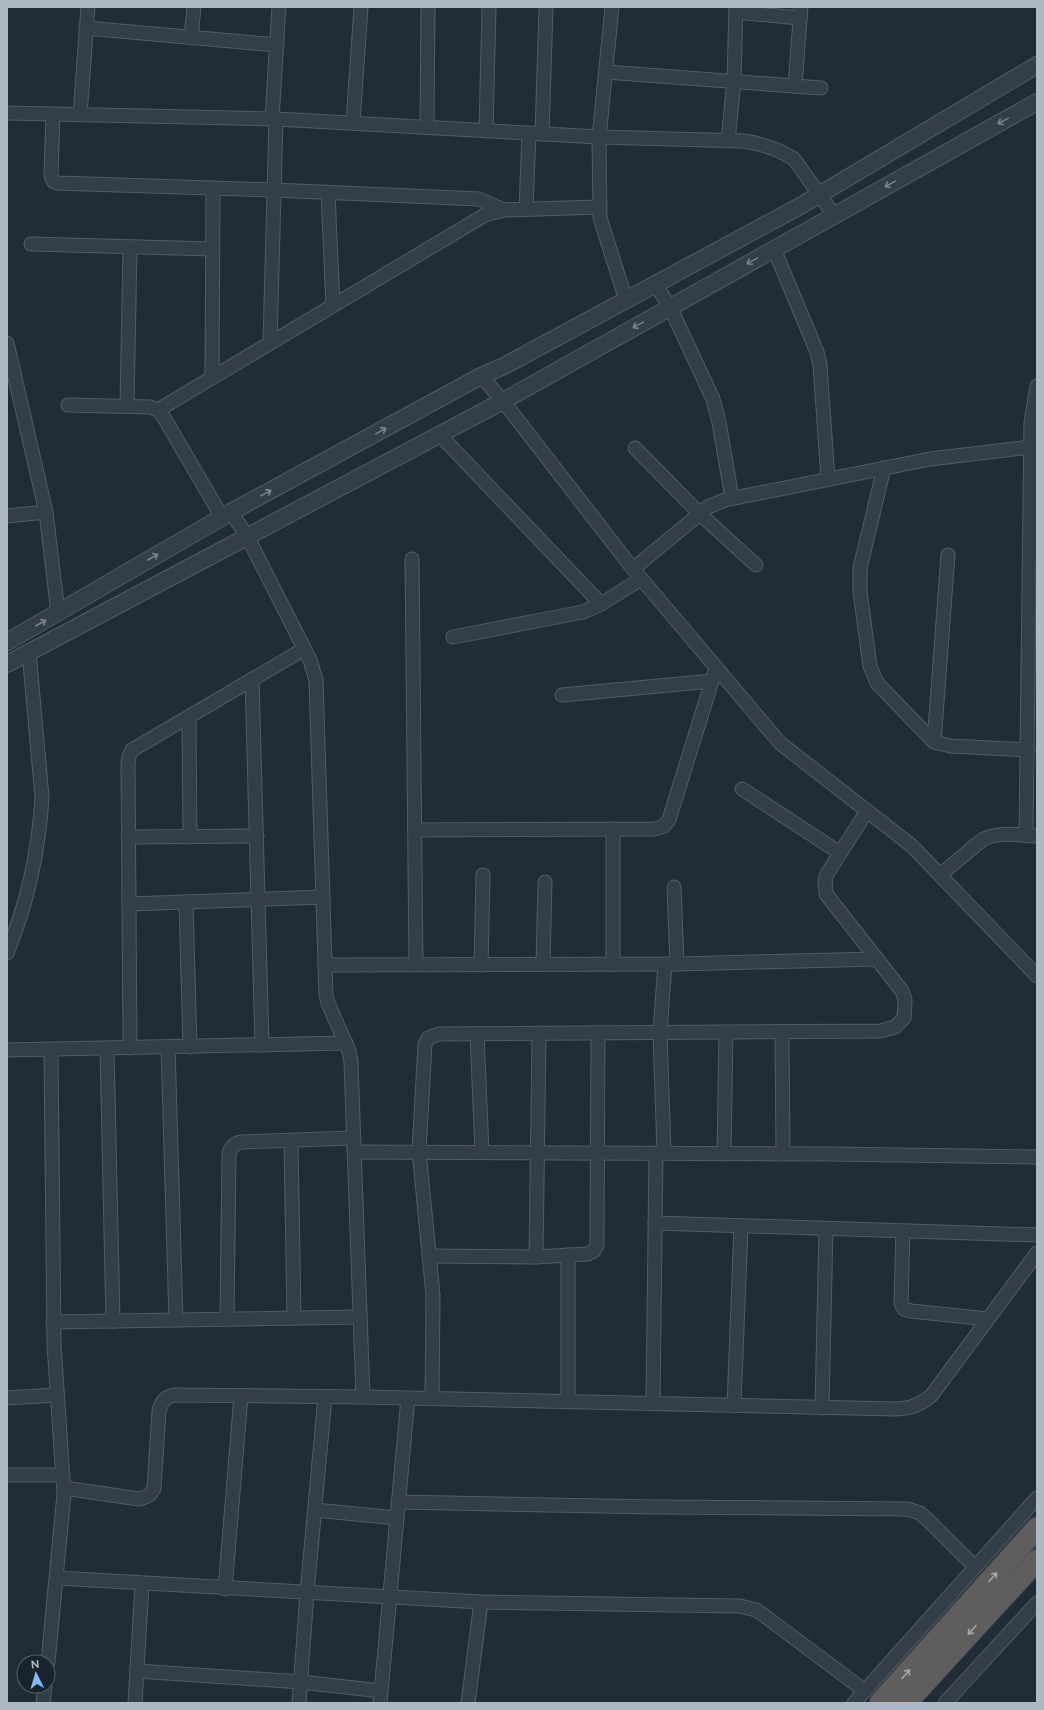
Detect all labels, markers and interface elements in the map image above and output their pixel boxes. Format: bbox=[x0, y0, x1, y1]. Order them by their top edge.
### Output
one-way arrow bbox=[997, 117, 1009, 125]
one-way arrow bbox=[884, 181, 896, 189]
one-way arrow bbox=[746, 258, 758, 266]
one-way arrow bbox=[632, 321, 644, 329]
one-way arrow bbox=[374, 426, 386, 434]
one-way arrow bbox=[260, 488, 272, 496]
one-way arrow bbox=[147, 553, 159, 561]
one-way arrow bbox=[35, 618, 47, 626]
one-way arrow bbox=[988, 1572, 997, 1583]
one-way arrow bbox=[968, 1625, 977, 1635]
north arrow bbox=[16, 1654, 56, 1694]
text: N bbox=[30, 1658, 40, 1671]
one-way arrow bbox=[901, 1669, 910, 1679]

